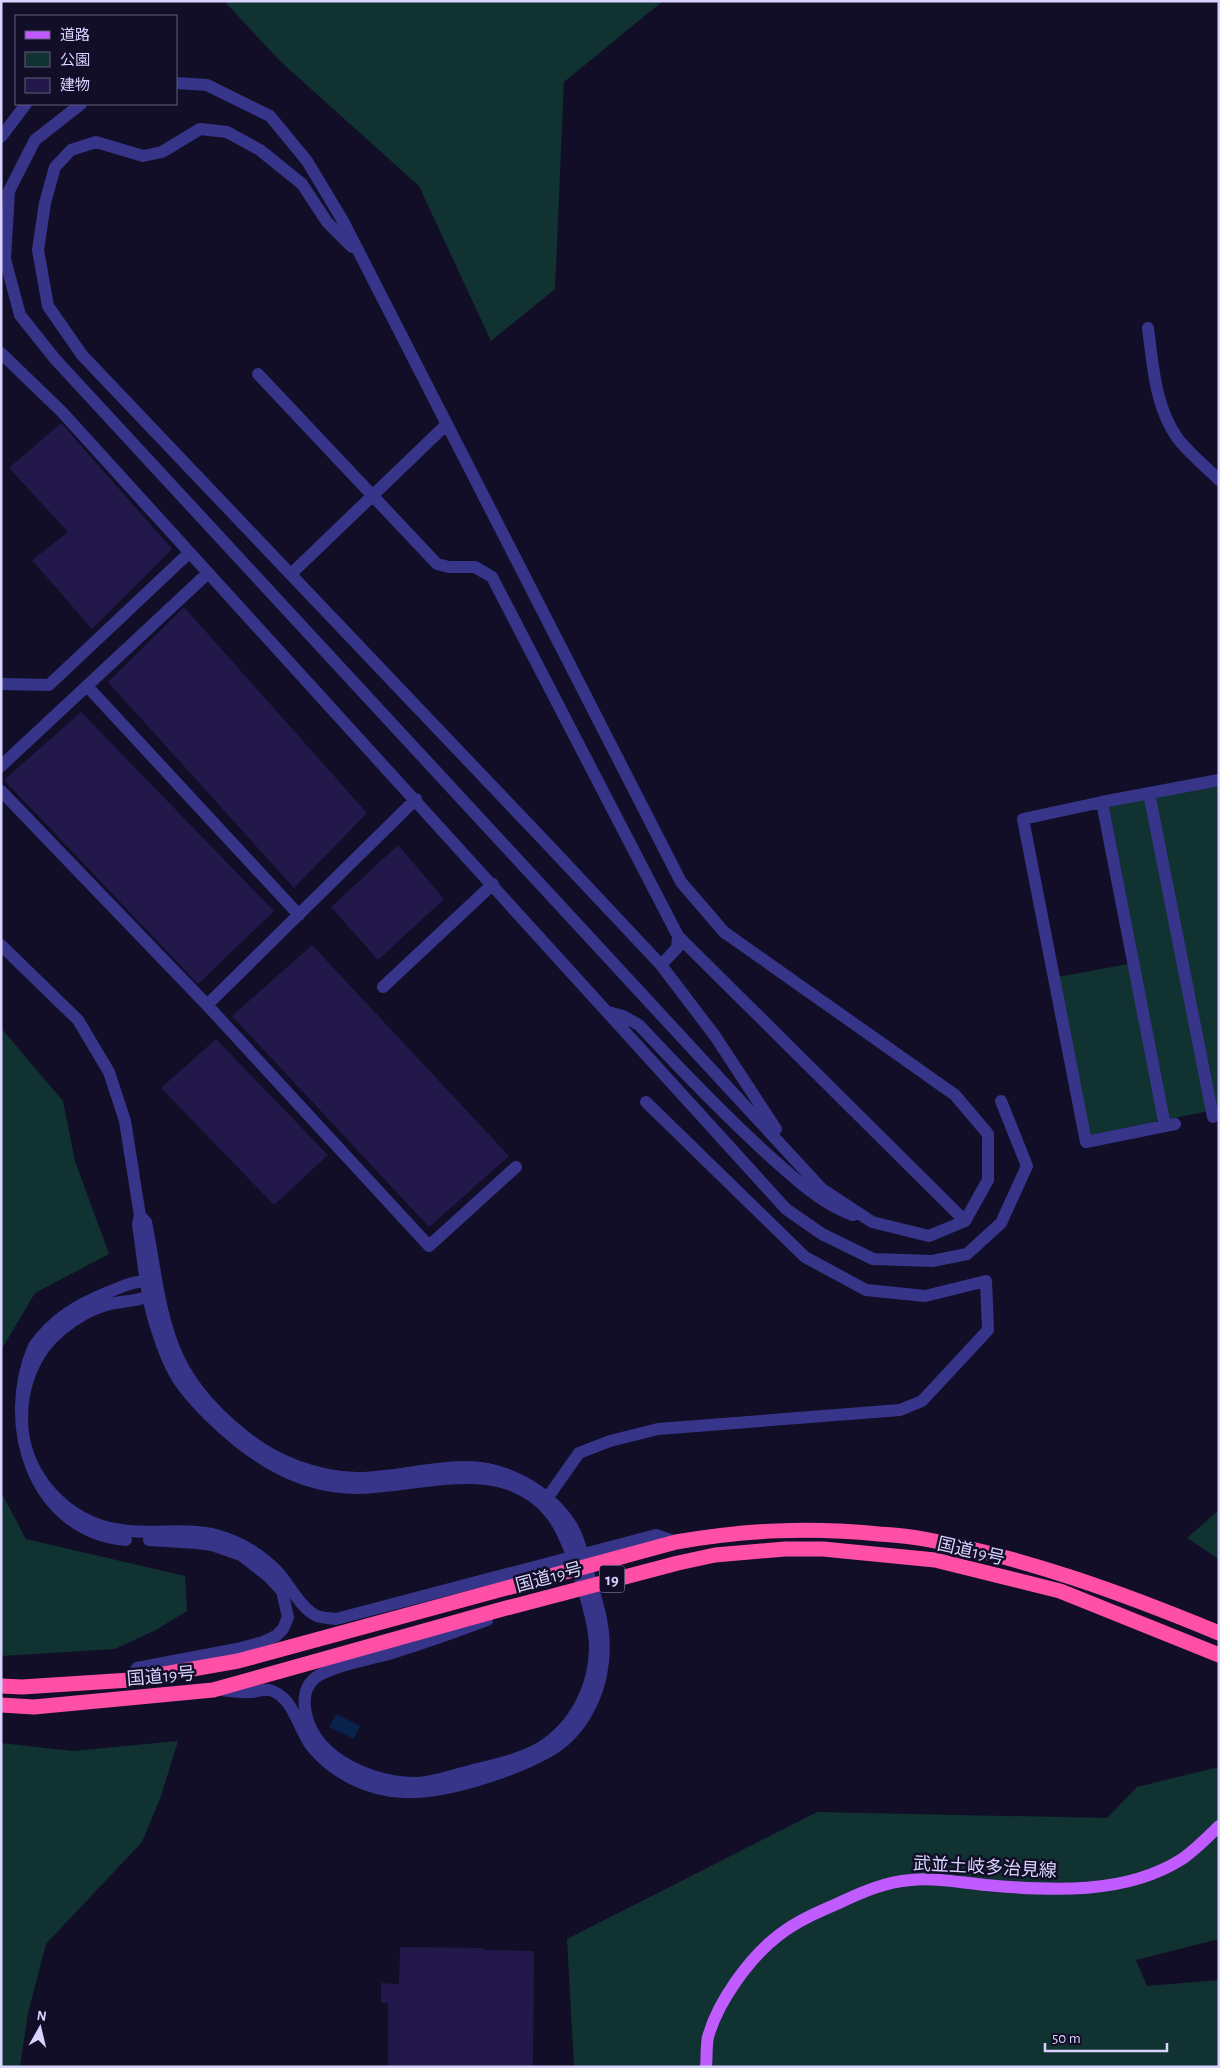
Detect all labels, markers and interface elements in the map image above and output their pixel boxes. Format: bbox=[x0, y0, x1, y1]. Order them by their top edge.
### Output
legend bbox=[15, 15, 178, 105]
text: 道路 bbox=[60, 27, 90, 43]
text: 公園 bbox=[60, 52, 90, 68]
text: 建物 bbox=[60, 77, 90, 93]
street label: 国道19号 bbox=[935, 1534, 1007, 1568]
street label: 国道19号 bbox=[513, 1558, 585, 1596]
road number: 19 bbox=[600, 1566, 624, 1592]
street label: 国道19号 bbox=[126, 1663, 196, 1689]
street label: 武並土岐多治見線 bbox=[913, 1853, 1057, 1881]
north arrow bbox=[15, 2003, 65, 2053]
text: N bbox=[36, 2009, 47, 2024]
scale bar bbox=[1045, 2020, 1168, 2052]
text: 50 m bbox=[1052, 2031, 1081, 2046]

